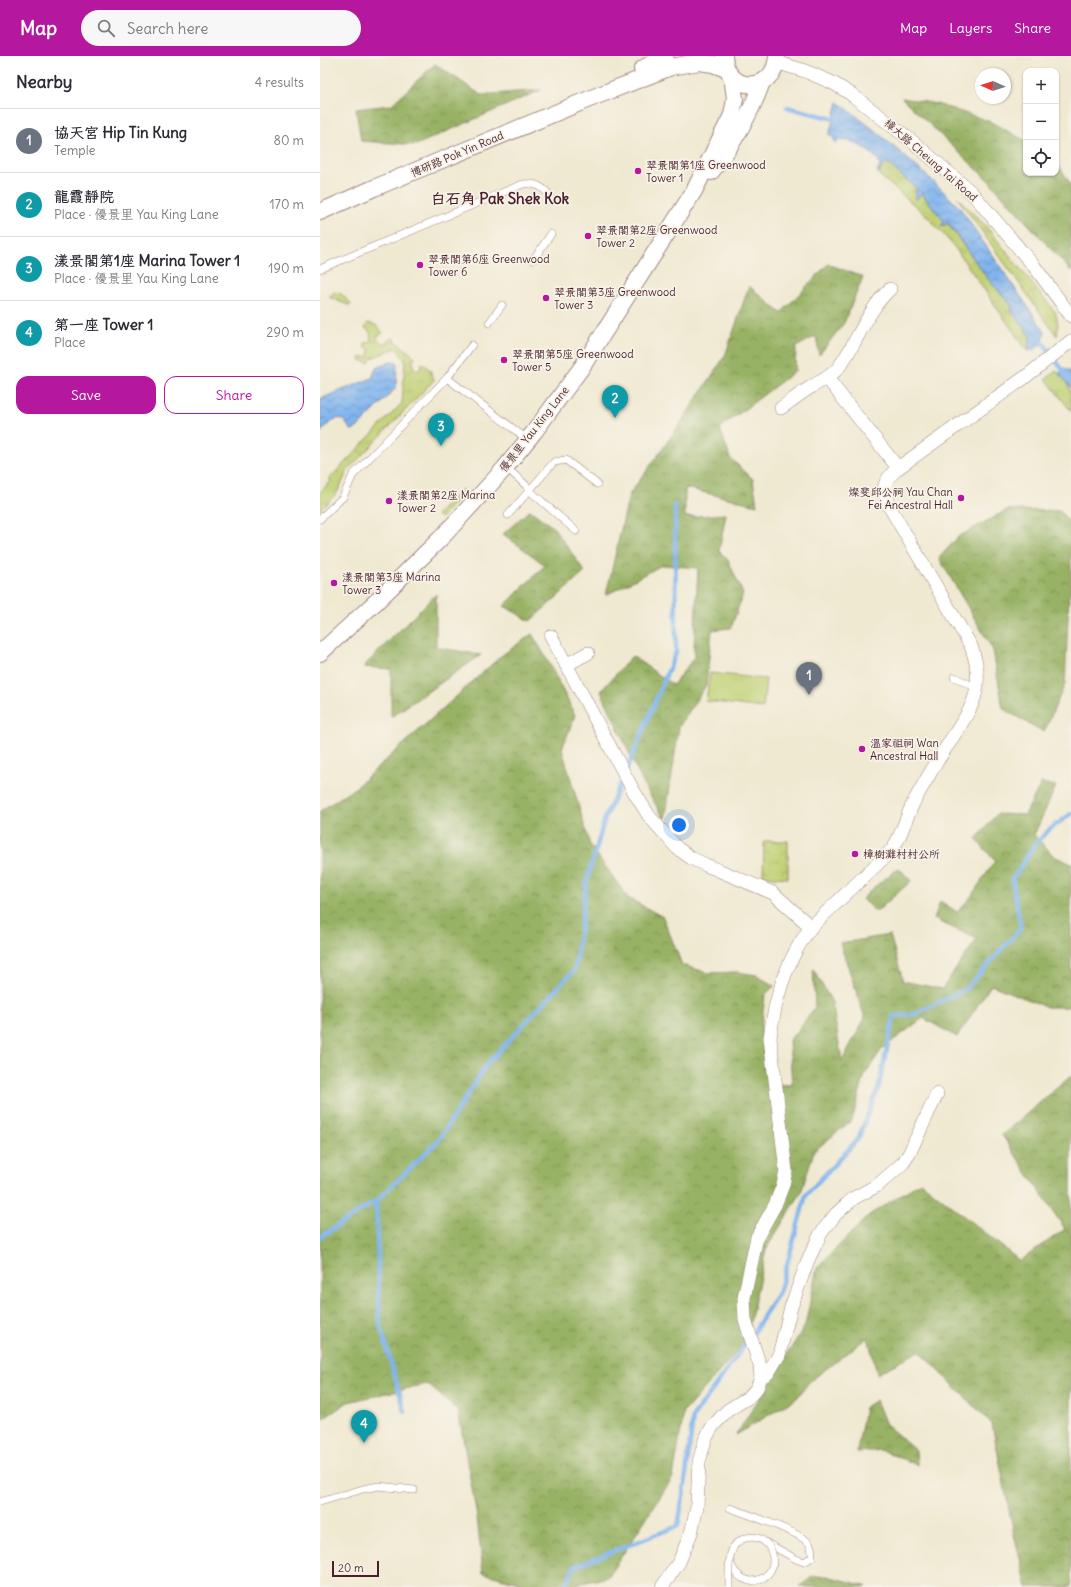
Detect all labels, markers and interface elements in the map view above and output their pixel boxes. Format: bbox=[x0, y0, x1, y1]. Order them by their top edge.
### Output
search box bbox=[81, 10, 361, 46]
text: Map bbox=[20, 16, 57, 40]
icon: search bbox=[95, 17, 117, 39]
text: Search here bbox=[127, 19, 208, 38]
text: Map bbox=[900, 19, 927, 37]
text: Layers bbox=[949, 19, 992, 37]
text: Share bbox=[1014, 19, 1051, 37]
north arrow bbox=[975, 68, 1011, 104]
map controls bbox=[1023, 68, 1059, 176]
button: + bbox=[1023, 68, 1059, 104]
text: Nearby bbox=[16, 71, 72, 93]
text: 4 results bbox=[255, 74, 304, 91]
button: − bbox=[1023, 104, 1059, 140]
street label: 樟大路 Cheung Tai Road bbox=[882, 116, 981, 205]
text: 協天宮 Hip Tin Kung bbox=[54, 123, 187, 142]
street label: 博研路 Pok Yin Road bbox=[408, 128, 506, 180]
text: 1 bbox=[26, 132, 32, 149]
text: 80 m bbox=[273, 132, 304, 149]
button: locate bbox=[1023, 140, 1059, 176]
text: Temple bbox=[54, 142, 96, 159]
place label: 翠景閣第1座 Greenwood Tower 1 bbox=[646, 158, 766, 185]
marker: 翠景閣第1座 Greenwood Tower 1 bbox=[633, 166, 643, 176]
text: 龍霞靜院 bbox=[54, 187, 114, 206]
district label: 白石角 Pak Shek Kok bbox=[431, 189, 570, 208]
text: 2 bbox=[25, 196, 33, 213]
text: 170 m bbox=[269, 196, 304, 213]
text: Place · 優景里 Yau King Lane bbox=[54, 206, 219, 223]
place label: 翠景閣第2座 Greenwood Tower 2 bbox=[596, 223, 718, 250]
marker: 翠景閣第2座 Greenwood Tower 2 bbox=[583, 231, 593, 241]
text: 漾景閣第1座 Marina Tower 1 bbox=[54, 251, 240, 270]
place label: 翠景閣第6座 Greenwood Tower 6 bbox=[428, 252, 550, 279]
text: 3 bbox=[25, 260, 33, 277]
text: 190 m bbox=[268, 260, 304, 277]
marker: 翠景閣第6座 Greenwood Tower 6 bbox=[415, 260, 425, 270]
text: Place · 優景里 Yau King Lane bbox=[54, 270, 219, 287]
place label: 翠景閣第3座 Greenwood Tower 3 bbox=[554, 285, 676, 312]
marker: 翠景閣第3座 Greenwood Tower 3 bbox=[541, 293, 551, 303]
text: 第一座 Tower 1 bbox=[54, 315, 153, 334]
text: 4 bbox=[25, 324, 33, 341]
text: 290 m bbox=[266, 324, 304, 341]
text: Place bbox=[54, 334, 85, 351]
place label: 翠景閣第5座 Greenwood Tower 5 bbox=[512, 347, 634, 374]
marker: 翠景閣第5座 Greenwood Tower 5 bbox=[499, 355, 509, 365]
button: Save bbox=[16, 376, 156, 414]
button: Share bbox=[164, 376, 304, 414]
street label: 優景里 Yau King Lane bbox=[496, 383, 572, 475]
pin: 2 bbox=[602, 385, 628, 418]
pin: 3 bbox=[428, 413, 454, 446]
place label: 燦斐邱公祠 Yau Chan Fei Ancestral Hall bbox=[849, 485, 953, 512]
place label: 漾景閣第2座 Marina Tower 2 bbox=[397, 488, 495, 515]
marker: 燦斐邱公祠 Yau Chan Fei Ancestral Hall bbox=[956, 493, 966, 503]
marker: 漾景閣第2座 Marina Tower 2 bbox=[384, 496, 394, 506]
place label: 漾景閣第3座 Marina Tower 3 bbox=[342, 570, 441, 597]
marker: 漾景閣第3座 Marina Tower 3 bbox=[329, 578, 339, 588]
pin: 1 bbox=[796, 662, 822, 695]
place label: 溫家祖祠 Wan Ancestral Hall bbox=[870, 736, 939, 763]
marker: 溫家祖祠 Wan Ancestral Hall bbox=[857, 744, 867, 754]
your location bbox=[669, 815, 689, 835]
place label: 樟樹灘村村公所 bbox=[863, 847, 940, 861]
marker: 樟樹灘村村公所 bbox=[850, 849, 860, 859]
pin: 4 bbox=[351, 1410, 377, 1443]
scale bar bbox=[332, 1559, 379, 1578]
text: 20 m bbox=[338, 1561, 364, 1575]

